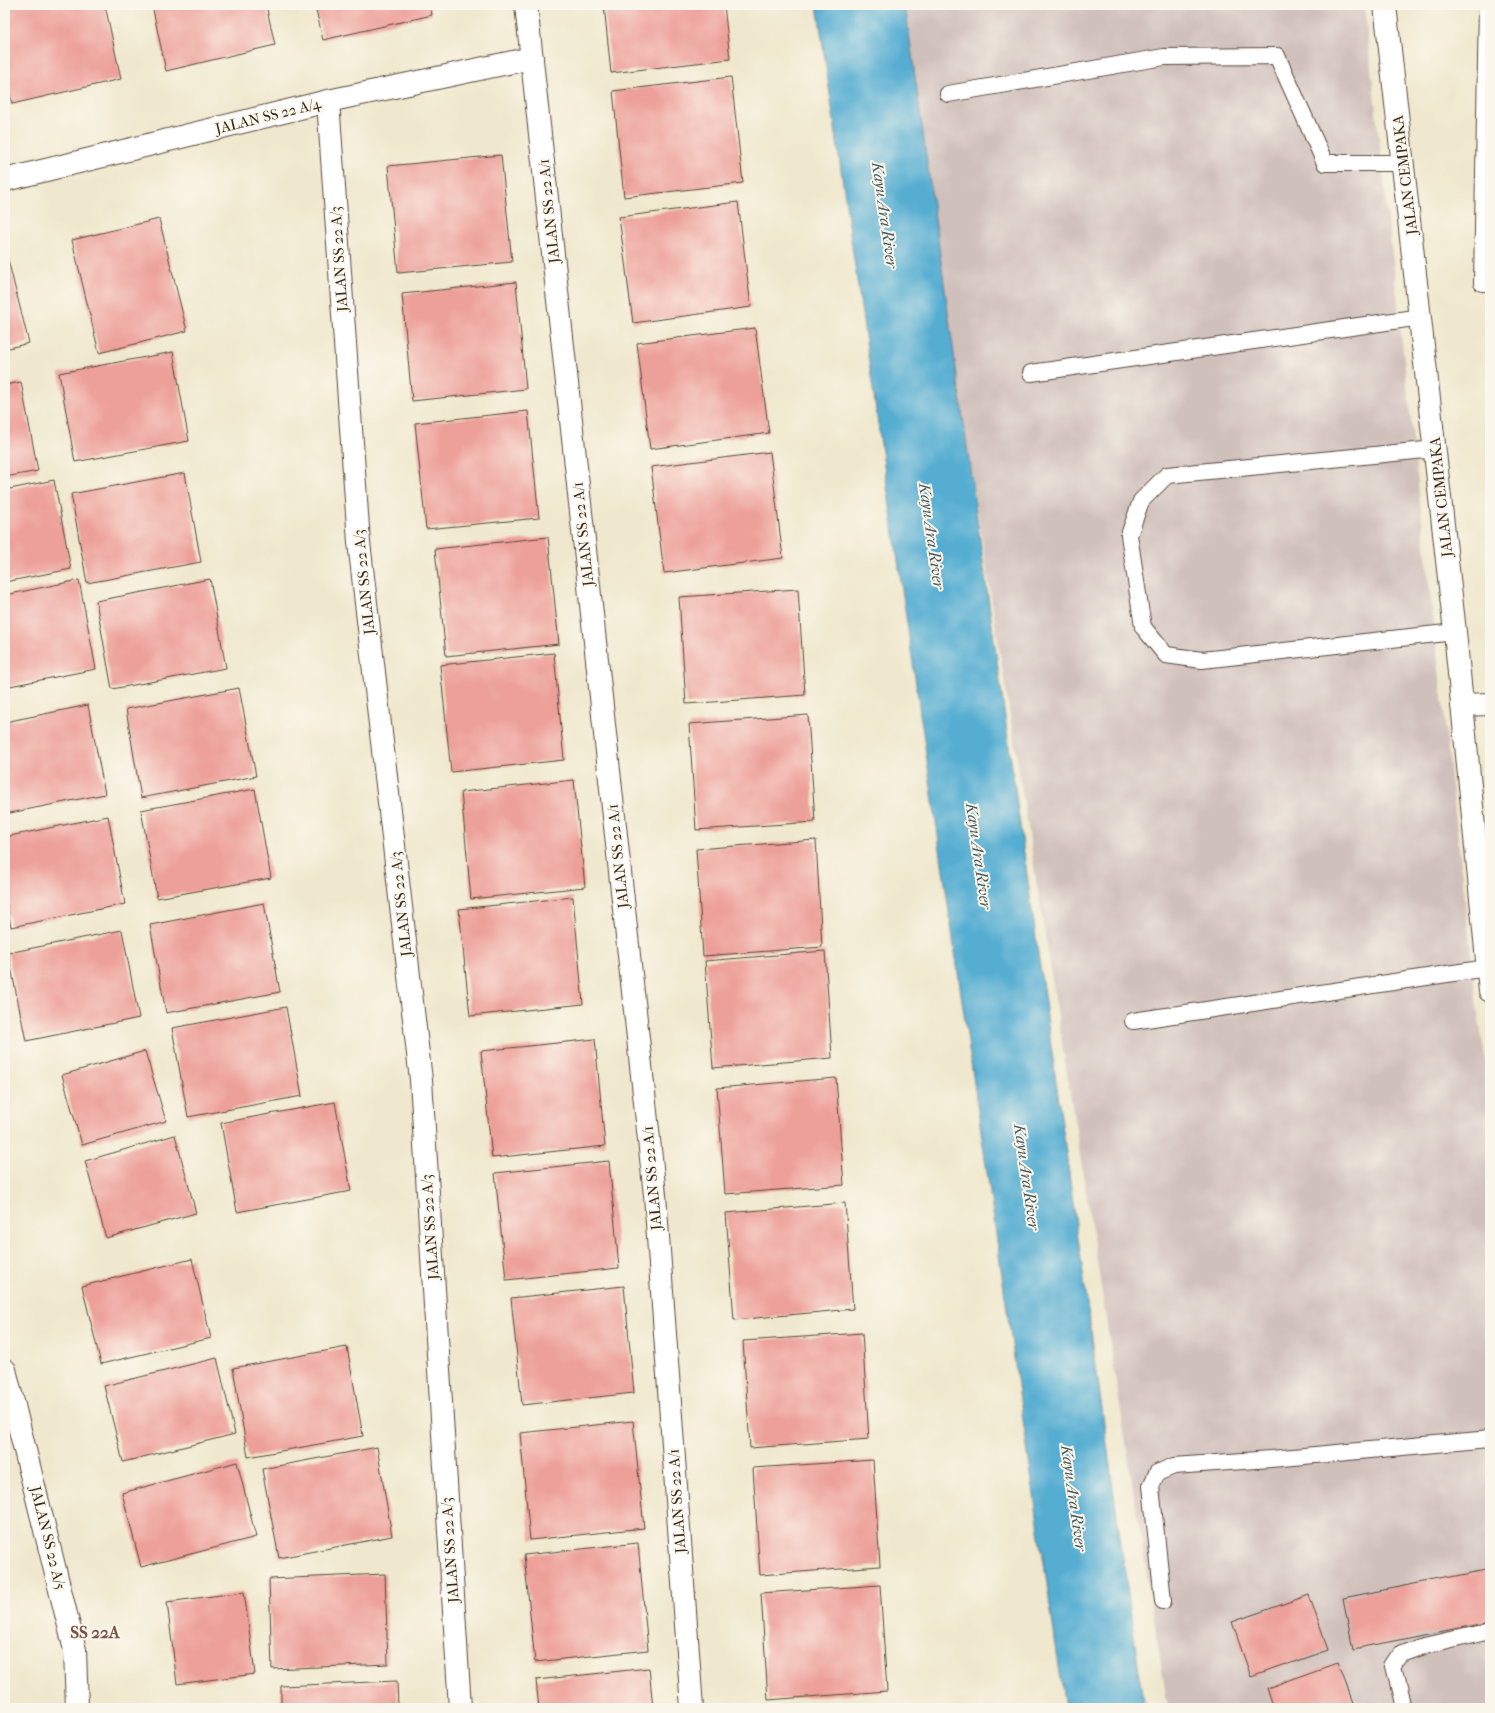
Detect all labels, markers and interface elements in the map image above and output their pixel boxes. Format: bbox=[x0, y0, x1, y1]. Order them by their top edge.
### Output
street label: JALAN SS 22 A/4 bbox=[212, 94, 324, 138]
street label: JALAN CEMPAKA bbox=[1389, 114, 1421, 237]
street label: JALAN SS 22 A/1 bbox=[535, 158, 564, 265]
water label: Kayu Ara River bbox=[868, 160, 902, 271]
street label: JALAN SS 22 A/3 bbox=[326, 206, 352, 313]
street label: JALAN CEMPAKA bbox=[1426, 436, 1456, 559]
street label: JALAN SS 22 A/1 bbox=[569, 481, 598, 588]
water label: Kayu Ara River bbox=[915, 481, 949, 592]
street label: JALAN SS 22 A/3 bbox=[350, 528, 379, 637]
water label: Kayu Ara River bbox=[962, 801, 996, 912]
street label: JALAN SS 22 A/1 bbox=[604, 803, 633, 910]
street label: JALAN SS 22 A/3 bbox=[387, 850, 416, 959]
water label: Kayu Ara River bbox=[1010, 1122, 1044, 1233]
street label: JALAN SS 22 A/1 bbox=[638, 1125, 666, 1232]
street label: JALAN SS 22 A/3 bbox=[417, 1174, 443, 1281]
water label: Kayu Ara River bbox=[1057, 1443, 1091, 1554]
street label: JALAN SS 22 A/1 bbox=[664, 1448, 690, 1555]
street label: JALAN SS 22 A/5 bbox=[26, 1483, 70, 1592]
street label: JALAN SS 22 A/3 bbox=[437, 1497, 463, 1604]
district label: SS 22A bbox=[70, 1622, 121, 1642]

